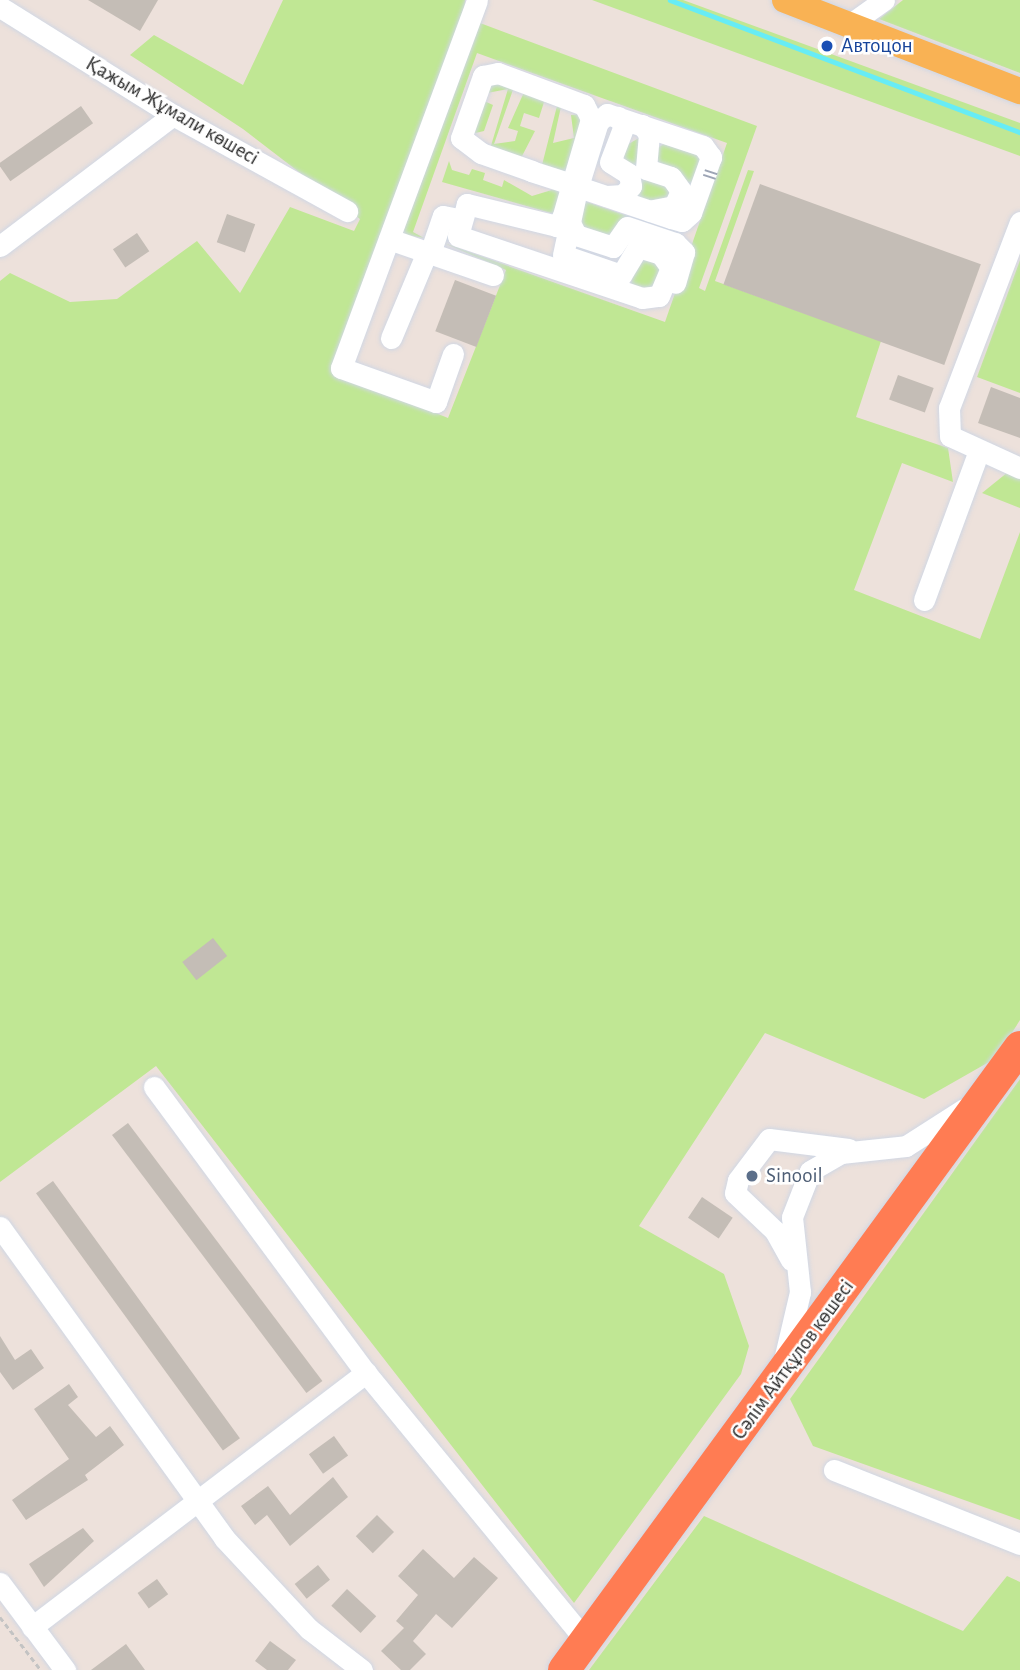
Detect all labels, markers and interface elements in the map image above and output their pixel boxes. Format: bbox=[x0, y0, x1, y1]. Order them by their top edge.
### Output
place label: Автоцон bbox=[841, 33, 913, 59]
marker: Автоцон bbox=[819, 38, 835, 54]
street label: Қажым Жұмали көшесі bbox=[81, 51, 263, 171]
place label: Sinooil bbox=[766, 1163, 823, 1189]
marker: Sinooil bbox=[744, 1168, 760, 1184]
street label: Сәлім Айтқұлов көшесі bbox=[726, 1275, 860, 1445]

